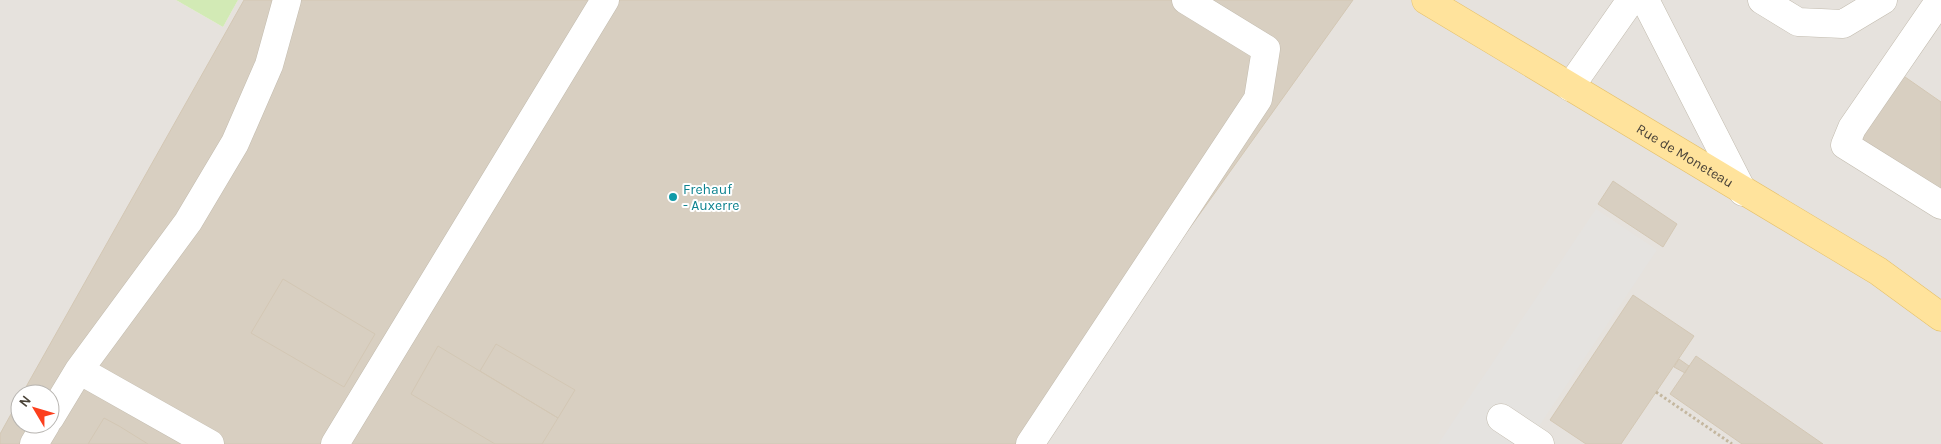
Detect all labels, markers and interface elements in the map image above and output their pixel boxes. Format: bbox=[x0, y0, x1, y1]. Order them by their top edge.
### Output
street label: Rue de Moneteau bbox=[1633, 120, 1736, 191]
place label: Frehauf - Auxerre bbox=[683, 181, 739, 214]
marker: Frehauf - Auxerre bbox=[667, 191, 679, 203]
north arrow bbox=[10, 384, 60, 434]
text: N bbox=[15, 392, 35, 410]

